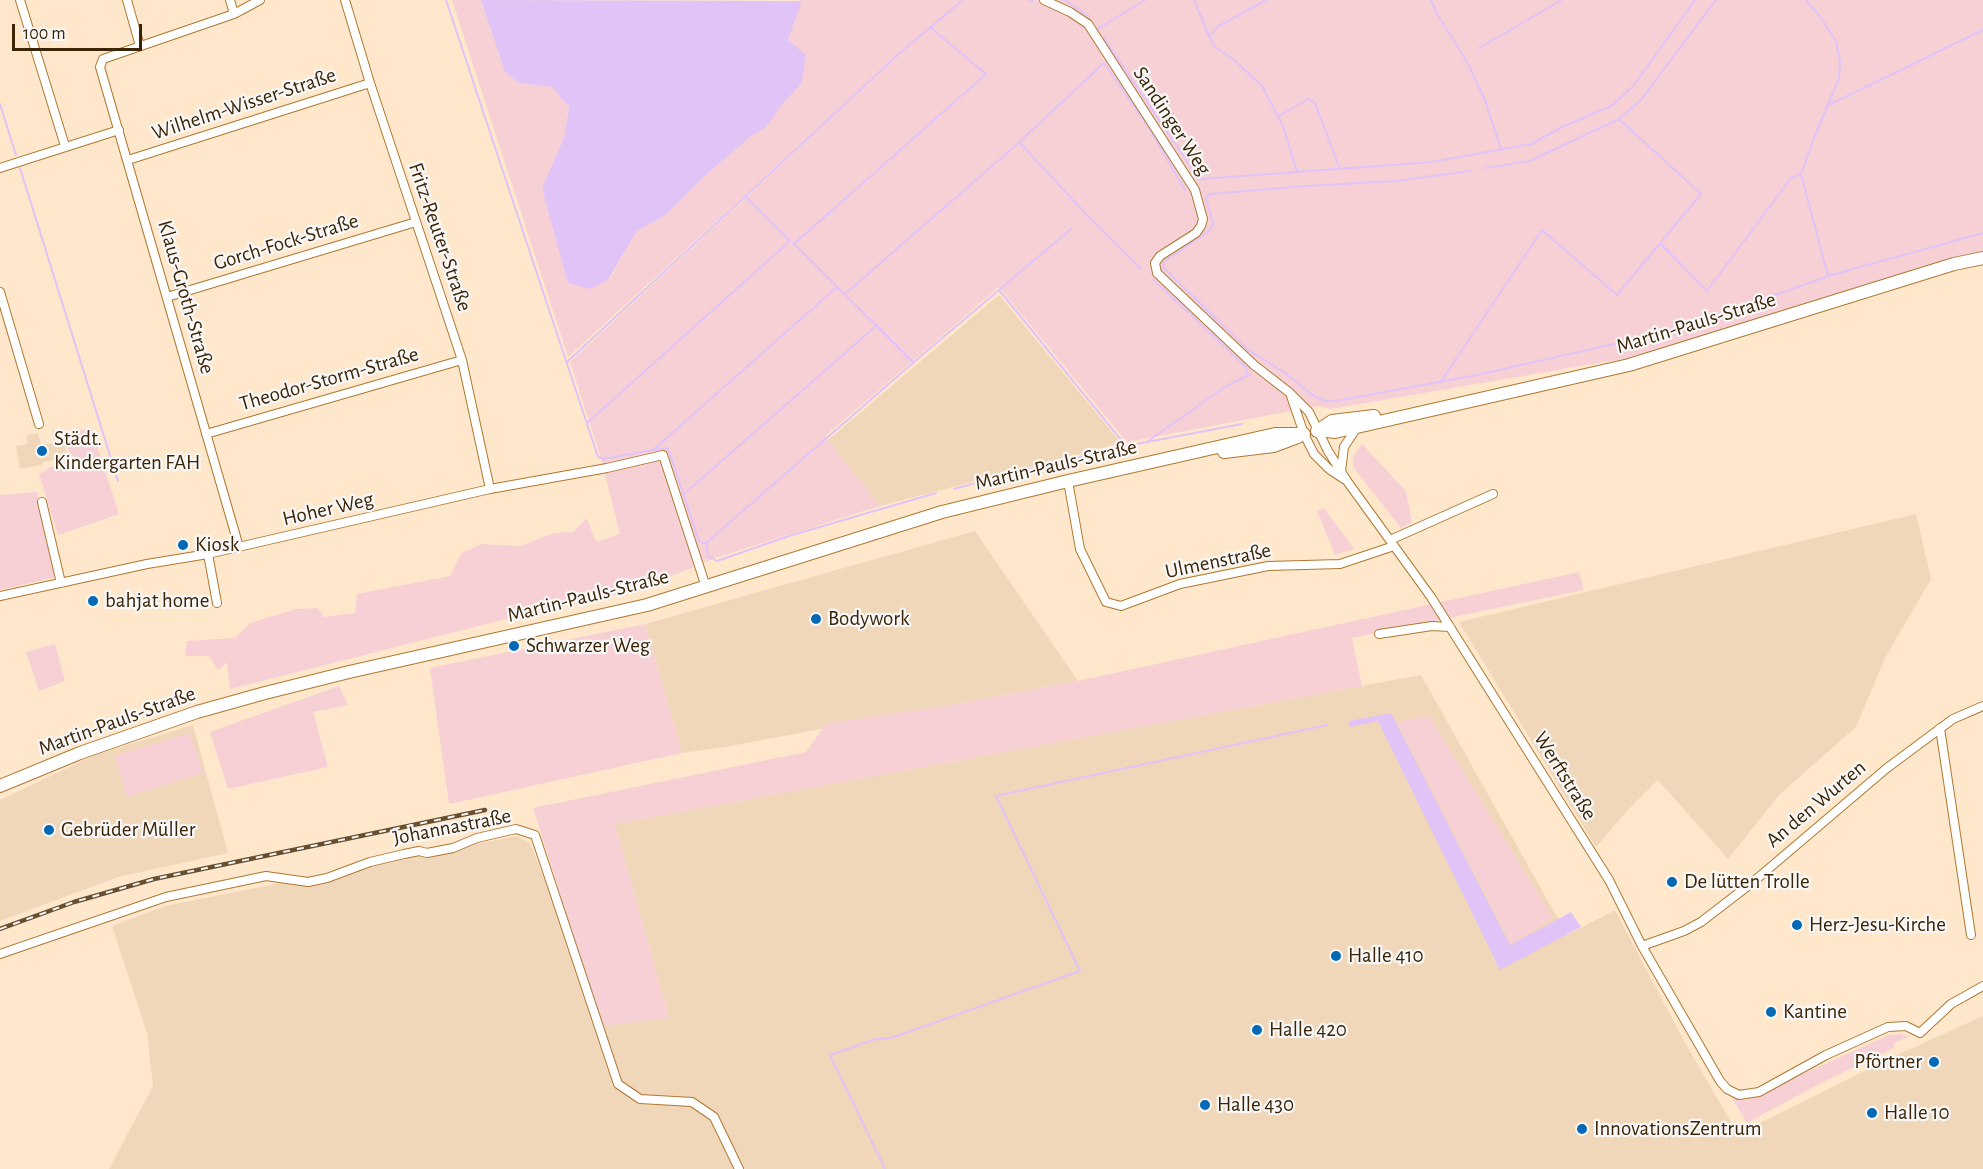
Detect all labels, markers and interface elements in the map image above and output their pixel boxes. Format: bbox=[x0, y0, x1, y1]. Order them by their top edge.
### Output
scale bar bbox=[15, 12, 146, 50]
text: 100 m bbox=[23, 25, 66, 43]
street label: Wilhelm-Wisser-Straße bbox=[149, 62, 339, 146]
street label: Sandinger Weg bbox=[1128, 62, 1216, 180]
street label: Fritz-Reuter-Straße bbox=[403, 159, 477, 315]
street label: Gorch-Fock-Straße bbox=[210, 208, 362, 276]
street label: Klaus-Groth-Straße bbox=[152, 217, 220, 377]
street label: Martin-Pauls-Straße bbox=[1613, 287, 1779, 359]
street label: Theodor-Storm-Straße bbox=[237, 341, 421, 417]
place label: Städt. Kindergarten FAH bbox=[54, 426, 200, 476]
street label: Martin-Pauls-Straße bbox=[973, 434, 1139, 496]
marker: Städt. Kindergarten FAH bbox=[35, 444, 49, 458]
street label: Hoher Weg bbox=[280, 486, 376, 532]
place label: Kiosk bbox=[195, 532, 239, 558]
street label: Ulmenstraße bbox=[1163, 537, 1273, 585]
marker: Kiosk bbox=[176, 538, 190, 552]
street label: Martin-Pauls-Straße bbox=[505, 564, 671, 628]
place label: bahjat home bbox=[105, 588, 209, 614]
marker: bahjat home bbox=[86, 594, 100, 608]
place label: Bodywork bbox=[828, 606, 910, 632]
marker: Bodywork bbox=[809, 612, 823, 626]
place label: Schwarzer Weg bbox=[526, 633, 650, 659]
marker: Schwarzer Weg bbox=[507, 639, 521, 653]
street label: Martin-Pauls-Straße bbox=[35, 681, 199, 761]
street label: Werftstraße bbox=[1528, 727, 1602, 825]
street label: An den Wurten bbox=[1761, 755, 1871, 853]
street label: Johannastraße bbox=[391, 803, 513, 851]
place label: Gebrüder Müller bbox=[61, 817, 195, 843]
marker: Gebrüder Müller bbox=[42, 823, 56, 837]
place label: De lütten Trolle bbox=[1684, 869, 1810, 895]
marker: De lütten Trolle bbox=[1665, 875, 1679, 889]
place label: Herz-Jesu-Kirche bbox=[1809, 912, 1946, 938]
marker: Herz-Jesu-Kirche bbox=[1790, 918, 1804, 932]
place label: Halle 410 bbox=[1348, 943, 1424, 969]
marker: Halle 410 bbox=[1329, 949, 1343, 963]
place label: Kantine bbox=[1783, 999, 1847, 1025]
marker: Kantine bbox=[1764, 1005, 1778, 1019]
place label: Halle 420 bbox=[1269, 1017, 1347, 1043]
marker: Halle 420 bbox=[1250, 1023, 1264, 1037]
place label: Pförtner bbox=[1854, 1049, 1922, 1075]
marker: Pförtner bbox=[1927, 1055, 1941, 1069]
place label: Halle 430 bbox=[1217, 1092, 1294, 1118]
marker: Halle 430 bbox=[1198, 1098, 1212, 1112]
place label: Halle 10 bbox=[1884, 1100, 1949, 1126]
marker: Halle 10 bbox=[1865, 1106, 1879, 1120]
place label: InnovationsZentrum bbox=[1594, 1116, 1761, 1142]
marker: InnovationsZentrum bbox=[1575, 1122, 1589, 1136]

